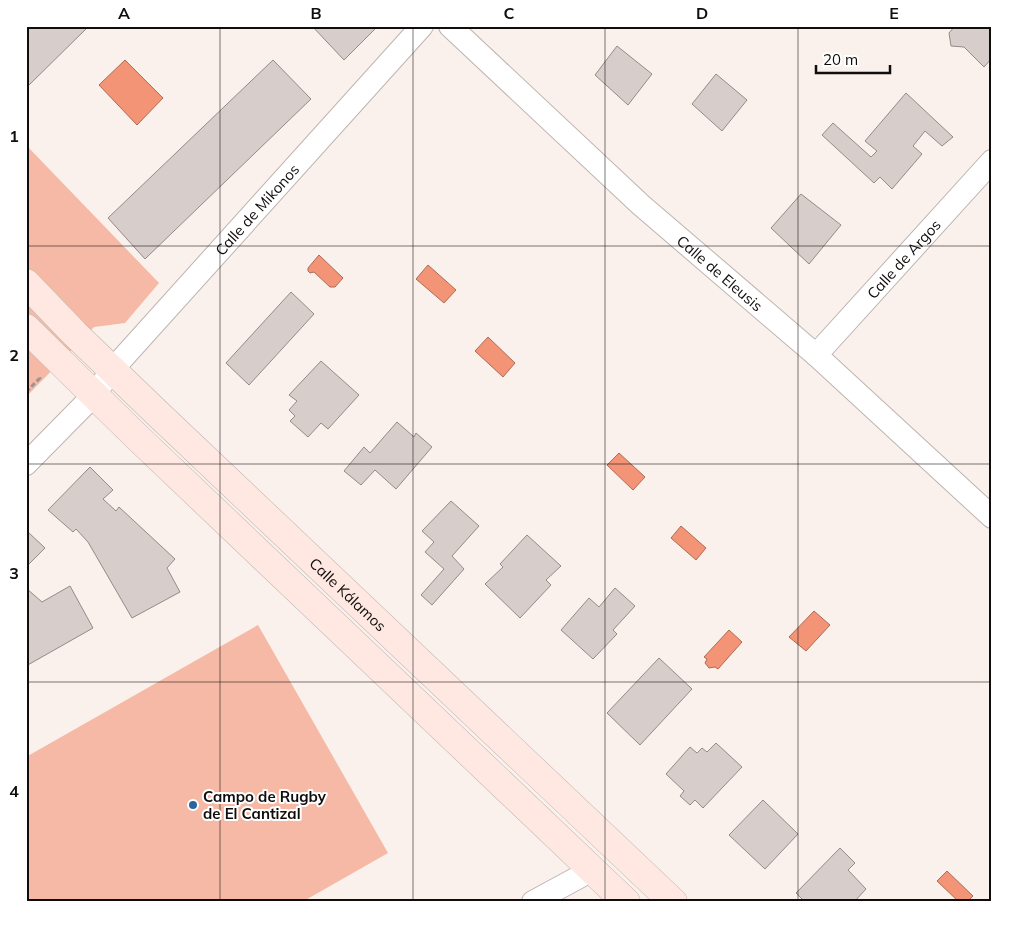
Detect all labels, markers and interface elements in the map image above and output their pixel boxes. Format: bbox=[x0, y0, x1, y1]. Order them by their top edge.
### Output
text: A bbox=[118, 3, 130, 23]
text: B bbox=[310, 3, 322, 23]
text: C bbox=[504, 3, 515, 23]
text: D bbox=[696, 3, 708, 23]
text: E bbox=[889, 3, 899, 23]
scale bar bbox=[816, 42, 889, 74]
text: 20 m bbox=[823, 50, 858, 69]
text: 1 bbox=[9, 126, 19, 146]
street label: Calle de Mikonos bbox=[211, 160, 303, 259]
street label: Calle de Argos bbox=[862, 215, 944, 302]
street label: Calle de Eleusis bbox=[673, 231, 767, 315]
text: 2 bbox=[9, 345, 19, 365]
street label: Calle Kálamos bbox=[306, 553, 391, 635]
text: 3 bbox=[9, 563, 19, 583]
text: 4 bbox=[9, 781, 19, 801]
place label: Campo de Rugby de El Cantizal bbox=[203, 787, 327, 823]
marker: Campo de Rugby de El Cantizal bbox=[187, 799, 199, 811]

